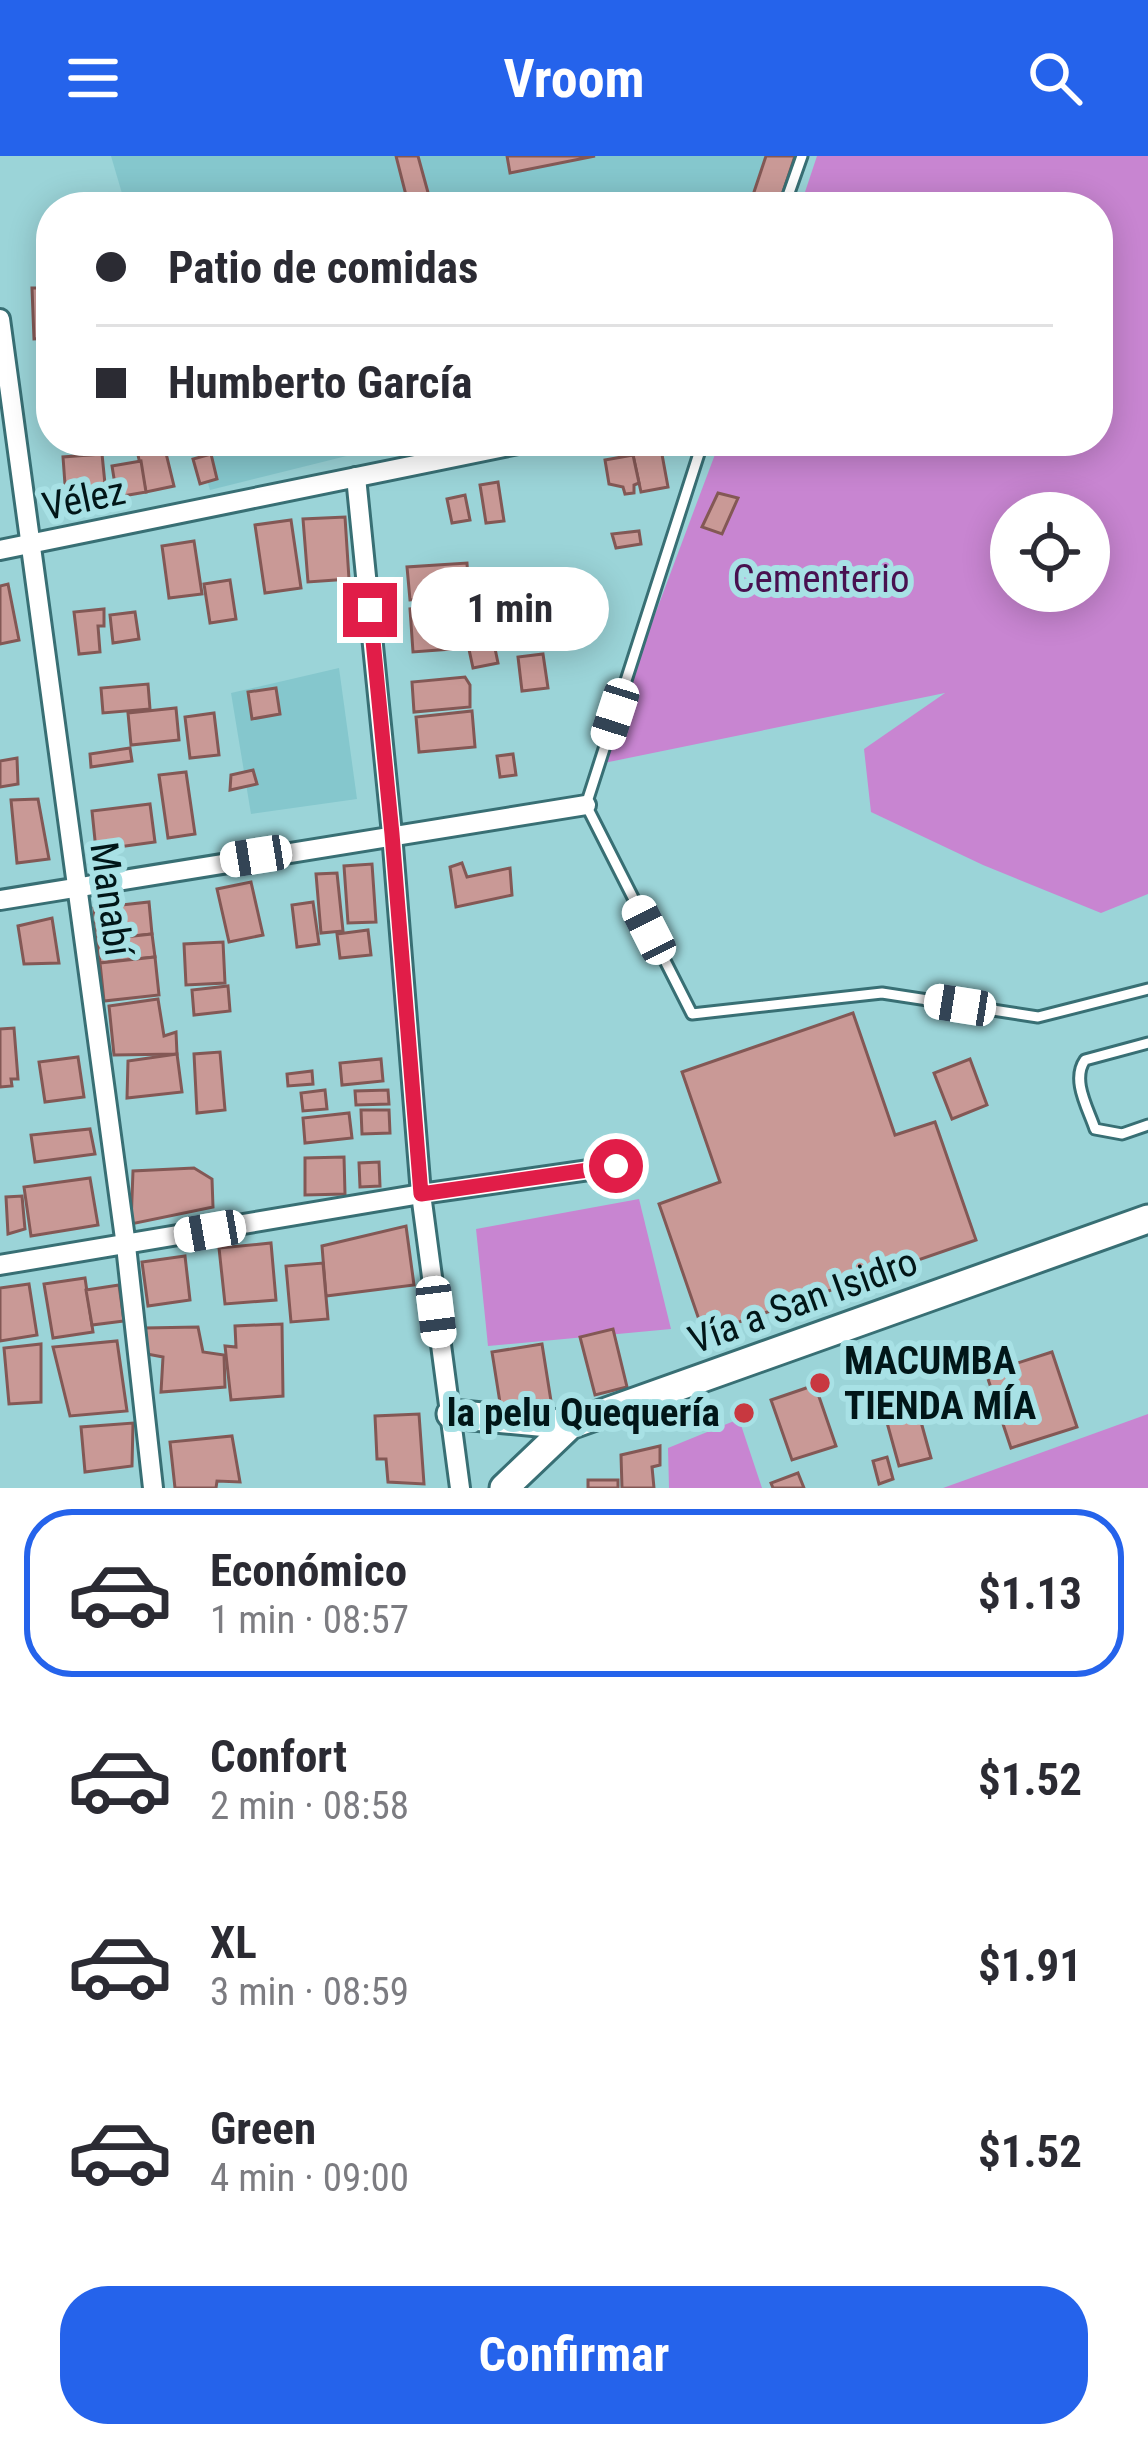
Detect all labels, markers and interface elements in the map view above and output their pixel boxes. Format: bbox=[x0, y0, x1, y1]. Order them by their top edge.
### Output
icon: menu bbox=[60, 45, 126, 111]
icon: search bbox=[1022, 45, 1088, 111]
text: Vroom bbox=[503, 47, 645, 110]
text: Patio de comidas bbox=[168, 241, 478, 294]
text: Humberto García bbox=[168, 356, 473, 409]
street label: Vélez bbox=[38, 468, 130, 530]
map controls bbox=[990, 492, 1110, 612]
button: locate bbox=[990, 492, 1110, 612]
park label: Cementerio bbox=[732, 556, 910, 602]
callout: 1 min bbox=[412, 568, 610, 652]
route end bbox=[343, 583, 397, 637]
text: 1 min bbox=[467, 586, 553, 632]
car bbox=[587, 674, 643, 754]
car bbox=[218, 833, 294, 879]
street label: Manabí bbox=[80, 839, 142, 961]
car bbox=[617, 890, 681, 970]
car bbox=[922, 982, 998, 1028]
route start bbox=[589, 1139, 643, 1193]
car bbox=[171, 1207, 249, 1255]
street label: Vía a San Isidro bbox=[682, 1238, 924, 1364]
car bbox=[414, 1274, 458, 1350]
place label: MACUMBA TIENDA MÍA bbox=[844, 1338, 1036, 1429]
marker: MACUMBA TIENDA MÍA bbox=[807, 1370, 833, 1396]
place label: la pelu Quequería bbox=[447, 1390, 720, 1436]
marker: la pelu Quequería bbox=[731, 1400, 757, 1426]
icon: car bbox=[66, 1539, 174, 1647]
text: Económico bbox=[210, 1544, 407, 1597]
text: $1.13 bbox=[978, 1567, 1082, 1620]
text: 1 min · 08:57 bbox=[210, 1597, 409, 1643]
icon: car bbox=[66, 1725, 174, 1833]
text: Confort bbox=[210, 1730, 347, 1783]
text: $1.52 bbox=[978, 1753, 1082, 1806]
text: 2 min · 08:58 bbox=[210, 1783, 409, 1829]
icon: car bbox=[66, 1911, 174, 2019]
text: XL bbox=[210, 1916, 257, 1969]
text: $1.91 bbox=[978, 1939, 1082, 1992]
text: 3 min · 08:59 bbox=[210, 1969, 409, 2015]
icon: car bbox=[66, 2097, 174, 2205]
text: Green bbox=[210, 2102, 316, 2155]
text: $1.52 bbox=[978, 2125, 1082, 2178]
text: 4 min · 09:00 bbox=[210, 2155, 409, 2201]
button: Confirmar bbox=[60, 2286, 1088, 2424]

